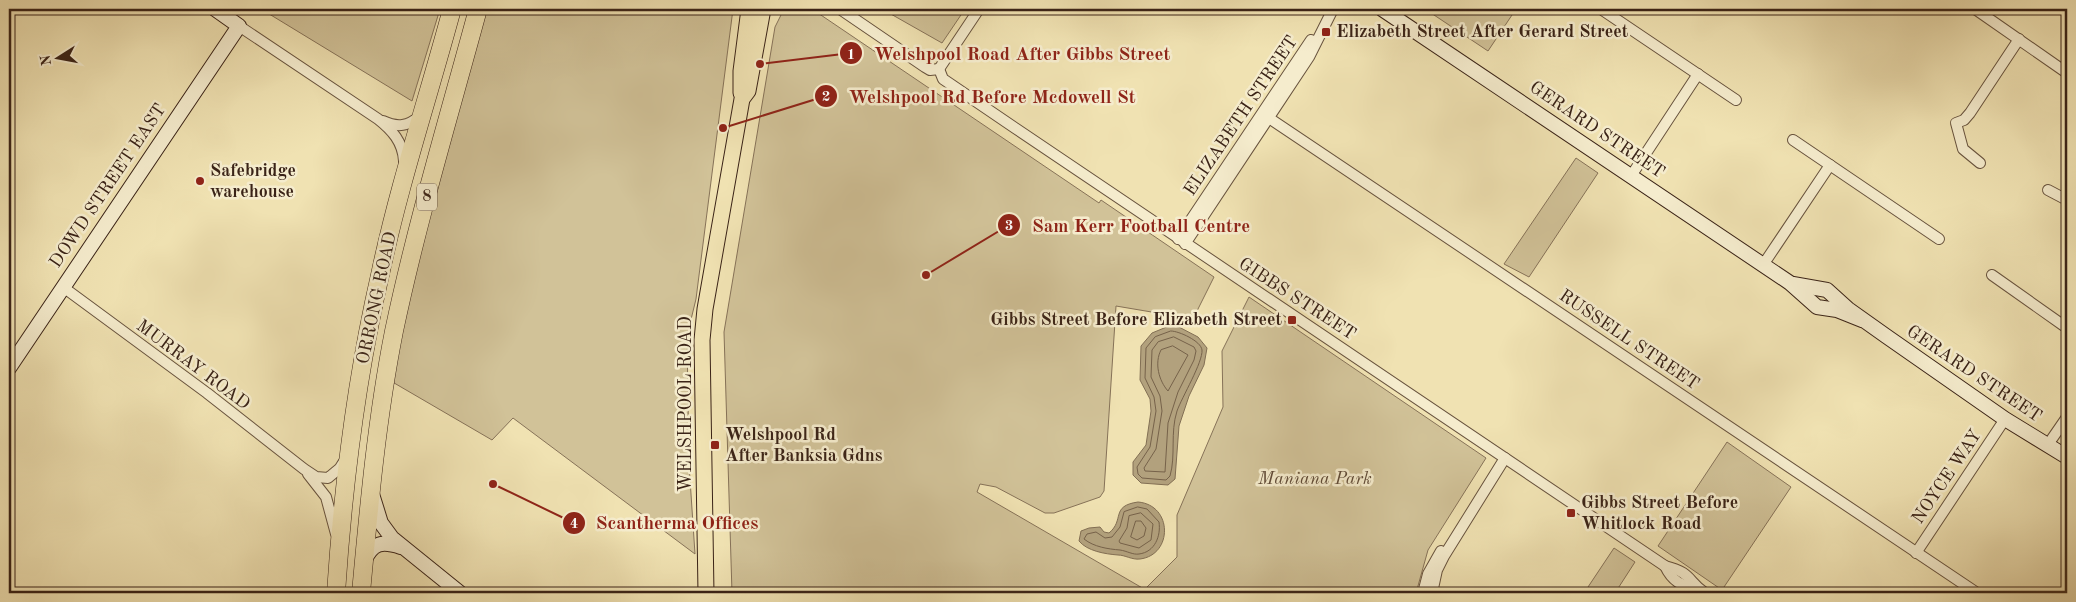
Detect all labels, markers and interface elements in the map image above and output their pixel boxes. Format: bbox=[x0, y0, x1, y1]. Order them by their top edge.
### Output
place label: Elizabeth Street After Gerard Street bbox=[1336, 23, 1629, 41]
marker: Elizabeth Street After Gerard Street bbox=[1320, 26, 1332, 38]
north arrow bbox=[32, 32, 82, 82]
street label: ELIZABETH STREET bbox=[1181, 33, 1301, 199]
callout: Welshpool Road After Gibbs Street bbox=[839, 36, 1180, 70]
text: Welshpool Road After Gibbs Street bbox=[874, 46, 1170, 65]
text: 1 bbox=[847, 48, 855, 63]
text: N bbox=[38, 53, 54, 67]
street label: GERARD STREET bbox=[1526, 78, 1668, 182]
callout: Welshpool Rd Before Mcdowell St bbox=[814, 79, 1146, 113]
text: Welshpool Rd Before Mcdowell St bbox=[848, 89, 1136, 108]
text: 2 bbox=[822, 90, 830, 105]
street label: DOWD STREET EAST bbox=[46, 101, 170, 271]
place label: Safebridge warehouse bbox=[210, 162, 296, 201]
marker: Safebridge warehouse bbox=[194, 175, 206, 187]
road number: 8 bbox=[417, 183, 437, 210]
callout: Sam Kerr Football Centre bbox=[997, 208, 1260, 242]
text: Sam Kerr Football Centre bbox=[1032, 218, 1250, 237]
text: 3 bbox=[1005, 219, 1013, 234]
street label: ORRONG ROAD bbox=[354, 230, 400, 366]
street label: GIBBS STREET bbox=[1235, 255, 1359, 343]
street label: RUSSELL STREET bbox=[1556, 286, 1702, 394]
place label: Gibbs Street Before Elizabeth Street bbox=[990, 311, 1282, 329]
marker: Gibbs Street Before Elizabeth Street bbox=[1286, 314, 1298, 326]
street label: WELSHPOOL ROAD bbox=[677, 316, 695, 492]
street label: MURRAY ROAD bbox=[133, 317, 253, 413]
street label: GERARD STREET bbox=[1903, 322, 2045, 426]
place label: Welshpool Rd After Banksia Gdns bbox=[725, 426, 883, 465]
street label: NOYCE WAY bbox=[1909, 427, 1985, 527]
marker: Welshpool Rd After Banksia Gdns bbox=[709, 439, 721, 451]
park label: Maniana Park bbox=[1257, 470, 1372, 488]
place label: Gibbs Street Before Whitlock Road bbox=[1581, 494, 1738, 533]
callout: Scantherma Offices bbox=[561, 506, 769, 540]
marker: Gibbs Street Before Whitlock Road bbox=[1565, 507, 1577, 519]
text: Scantherma Offices bbox=[596, 515, 758, 534]
text: 4 bbox=[570, 517, 578, 532]

